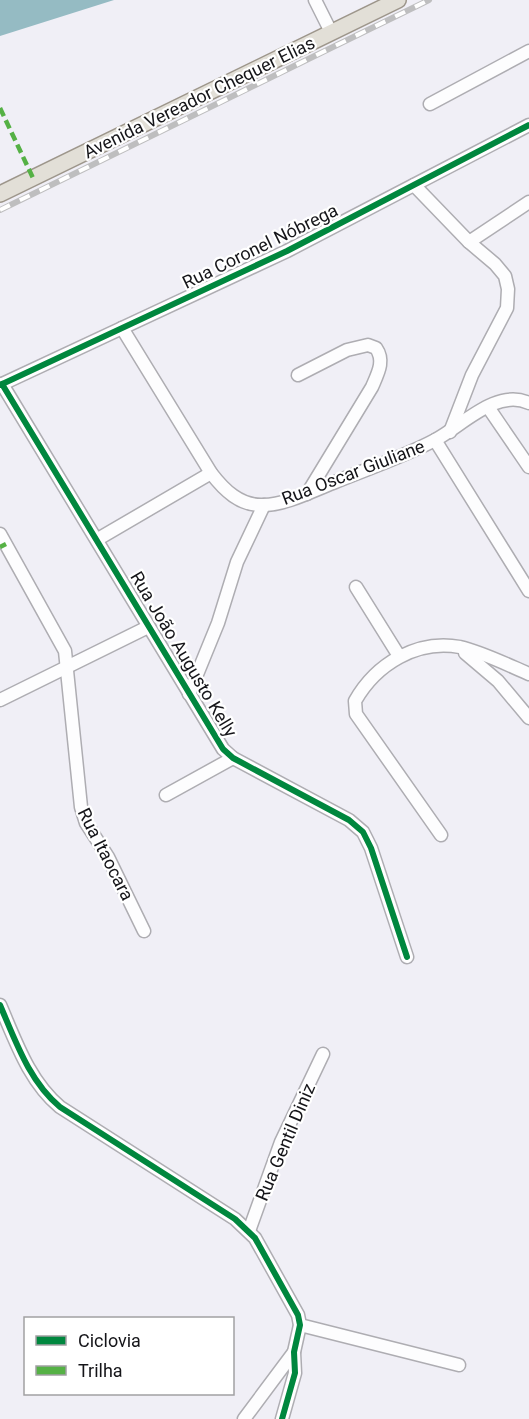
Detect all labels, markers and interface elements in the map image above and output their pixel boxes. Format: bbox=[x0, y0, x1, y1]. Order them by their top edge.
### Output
street label: Avenida Vereador Chequer Elias bbox=[80, 32, 318, 162]
street label: Rua Coronel Nóbrega bbox=[179, 199, 341, 293]
street label: Rua Oscar Giuliane bbox=[279, 435, 427, 509]
street label: Rua João Augusto Kelly bbox=[126, 568, 242, 741]
street label: Rua Itaocara bbox=[74, 804, 138, 904]
street label: Rua Gentil Diniz bbox=[251, 1080, 319, 1204]
legend bbox=[24, 1317, 234, 1395]
text: Ciclovia bbox=[78, 1330, 141, 1351]
text: Trilha bbox=[78, 1360, 123, 1381]

